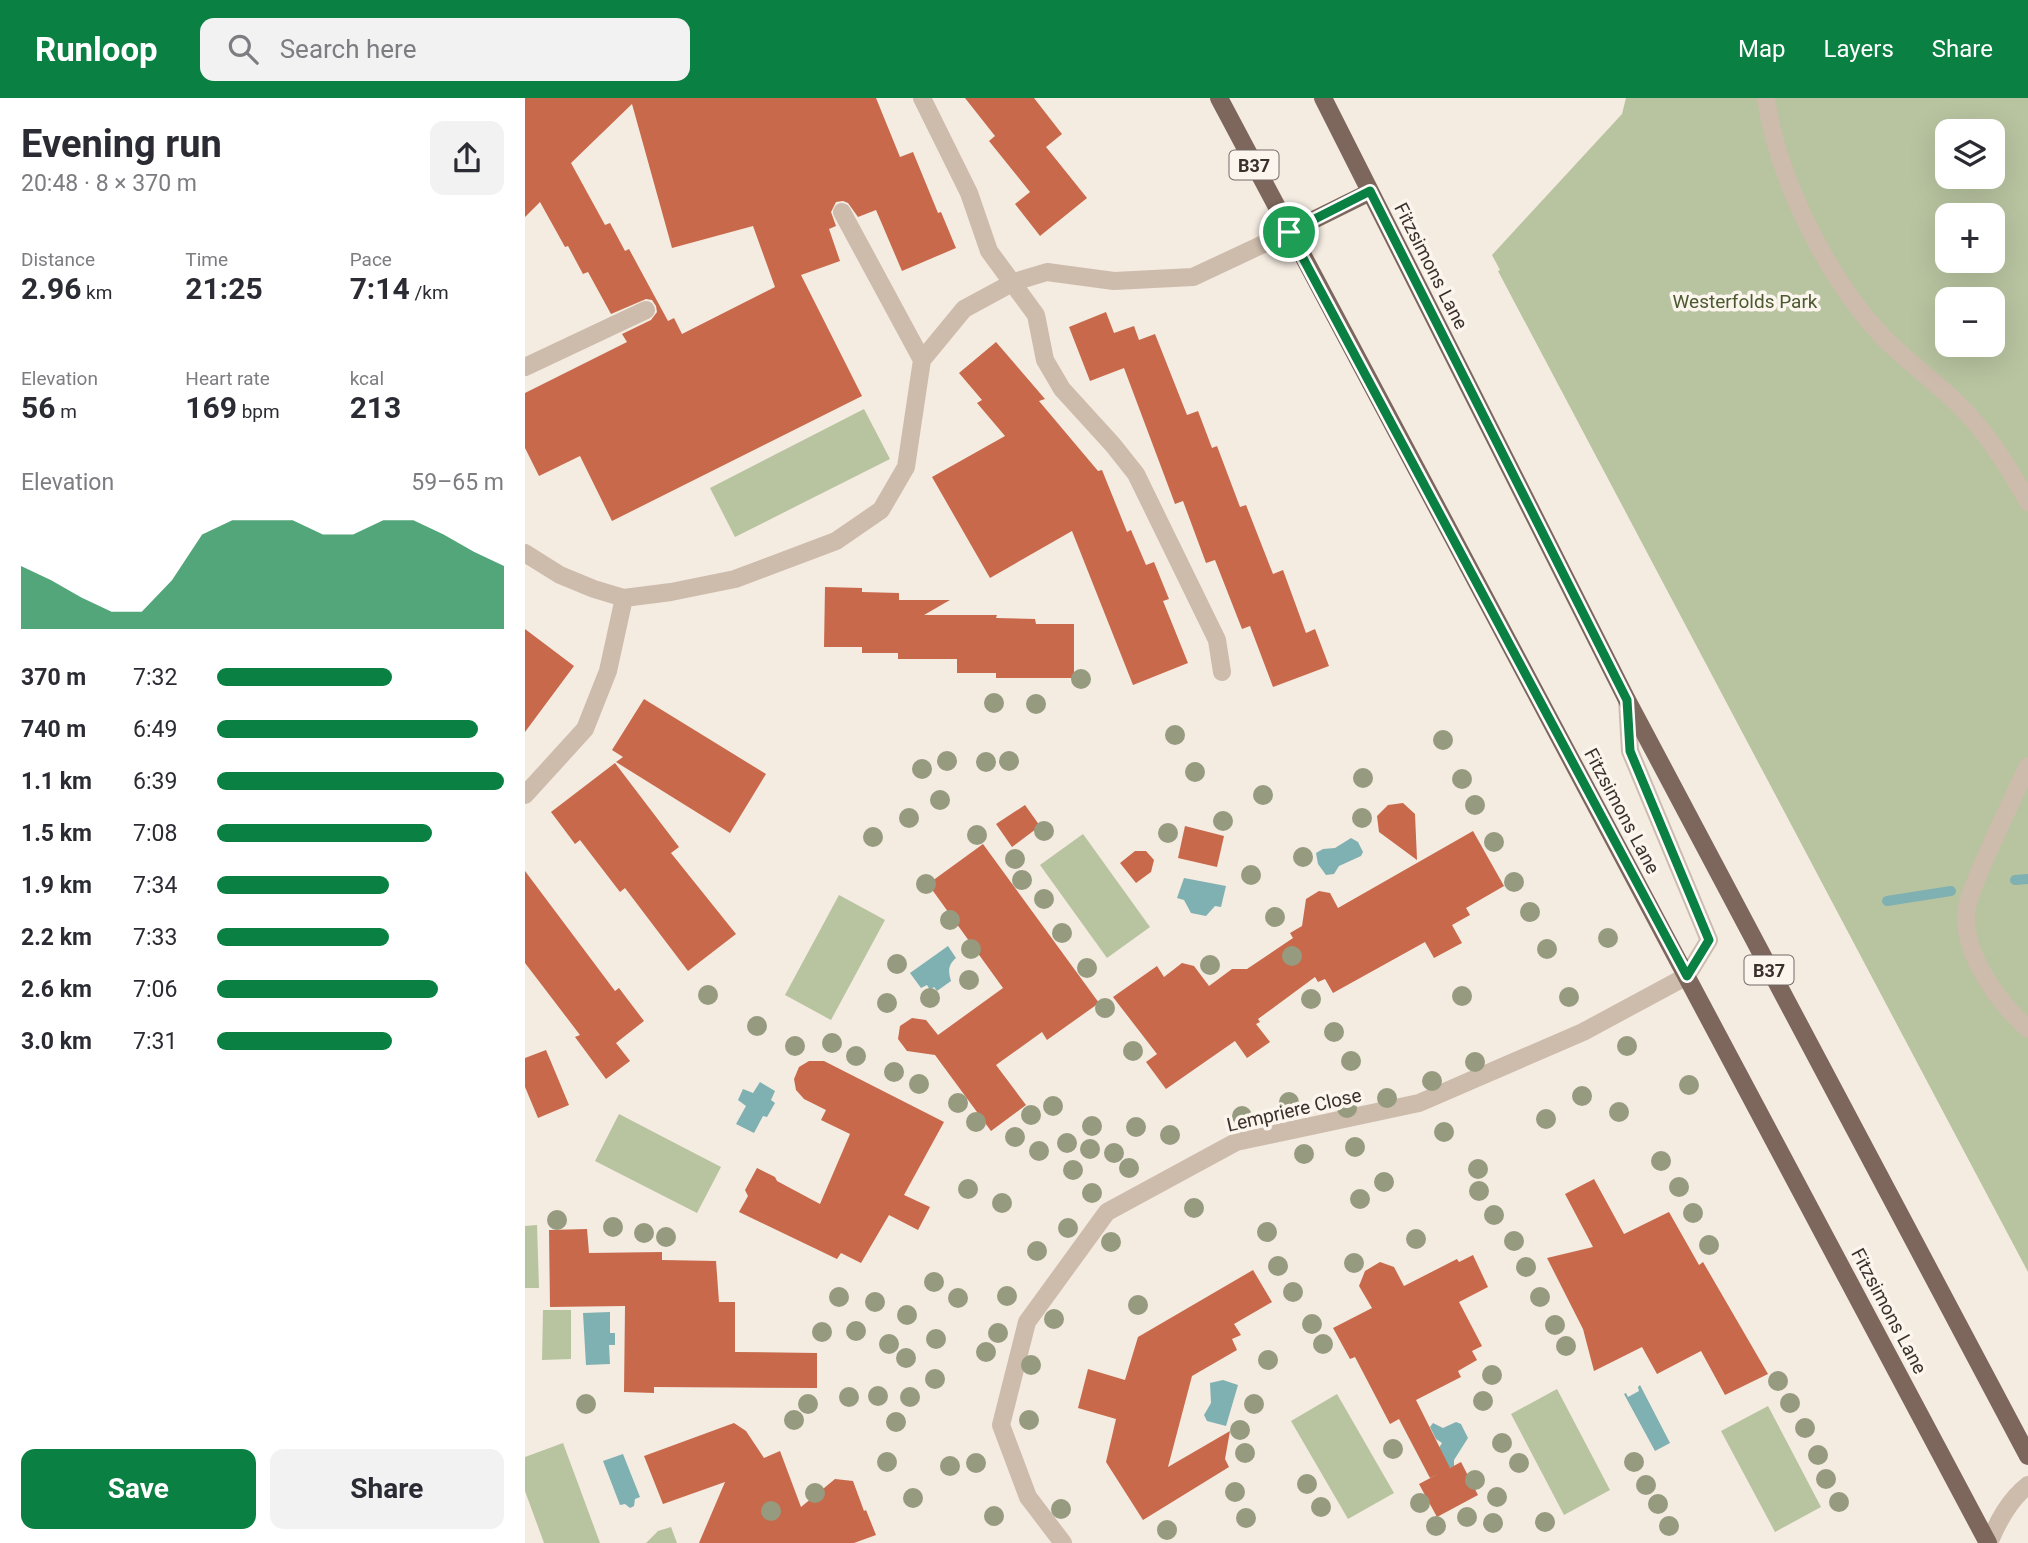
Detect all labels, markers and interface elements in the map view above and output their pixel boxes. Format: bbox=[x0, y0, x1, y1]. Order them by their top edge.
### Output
search box bbox=[200, 18, 690, 81]
text: Runloop bbox=[35, 30, 158, 69]
icon: search bbox=[224, 30, 262, 68]
text: Search here bbox=[280, 34, 416, 64]
text: Map bbox=[1738, 35, 1786, 63]
text: Layers bbox=[1824, 35, 1894, 63]
text: Share bbox=[1932, 35, 1993, 63]
map controls bbox=[1935, 119, 2005, 357]
button: layers bbox=[1935, 119, 2005, 189]
button: share bbox=[430, 121, 504, 195]
text: Evening run bbox=[21, 122, 222, 166]
road number: B37 bbox=[1229, 150, 1279, 180]
text: 20:48 · 8 × 370 m bbox=[21, 170, 197, 197]
street label: Fitzsimons Lane bbox=[1389, 199, 1473, 333]
pin bbox=[1259, 202, 1319, 262]
button: + bbox=[1935, 203, 2005, 273]
icon: arrive bbox=[1270, 213, 1308, 251]
text: Distance bbox=[21, 248, 95, 271]
text: Time bbox=[185, 248, 228, 271]
text: Pace bbox=[350, 248, 392, 271]
text: 2.96 bbox=[21, 271, 81, 306]
text: 21:25 bbox=[185, 271, 263, 306]
text: 7:14 bbox=[350, 271, 410, 306]
text: km bbox=[81, 281, 112, 304]
text: /km bbox=[410, 281, 449, 304]
button: − bbox=[1935, 287, 2005, 357]
park label: Westerfolds Park bbox=[1673, 290, 1818, 313]
text: Elevation bbox=[21, 367, 98, 390]
text: Heart rate bbox=[185, 367, 270, 390]
text: kcal bbox=[350, 367, 384, 390]
text: 56 bbox=[21, 390, 55, 425]
text: 169 bbox=[185, 390, 237, 425]
text: 213 bbox=[350, 390, 401, 425]
text: m bbox=[55, 400, 77, 423]
text: bpm bbox=[237, 400, 280, 423]
text: Elevation bbox=[21, 469, 114, 496]
text: 59–65 m bbox=[411, 469, 504, 496]
text: 370 m bbox=[21, 664, 86, 691]
text: 7:32 bbox=[133, 664, 177, 691]
text: 740 m bbox=[21, 716, 86, 743]
text: 6:49 bbox=[133, 716, 177, 743]
street label: Fitzsimons Lane bbox=[1579, 744, 1665, 878]
text: 1.1 km bbox=[21, 768, 92, 795]
text: 6:39 bbox=[133, 768, 177, 795]
text: 1.5 km bbox=[21, 820, 92, 847]
text: 7:08 bbox=[133, 820, 177, 847]
text: 1.9 km bbox=[21, 872, 92, 899]
text: 7:34 bbox=[133, 872, 177, 899]
text: 2.2 km bbox=[21, 924, 92, 951]
text: 7:33 bbox=[133, 924, 177, 951]
road number: B37 bbox=[1745, 956, 1793, 984]
text: 2.6 km bbox=[21, 976, 92, 1003]
text: 7:06 bbox=[133, 976, 177, 1003]
text: 3.0 km bbox=[21, 1028, 92, 1055]
text: 7:31 bbox=[133, 1028, 177, 1055]
street label: Lempriere Close bbox=[1224, 1083, 1364, 1137]
street label: Fitzsimons Lane bbox=[1846, 1244, 1932, 1378]
button: Save bbox=[21, 1449, 256, 1529]
button: Share bbox=[270, 1449, 504, 1529]

